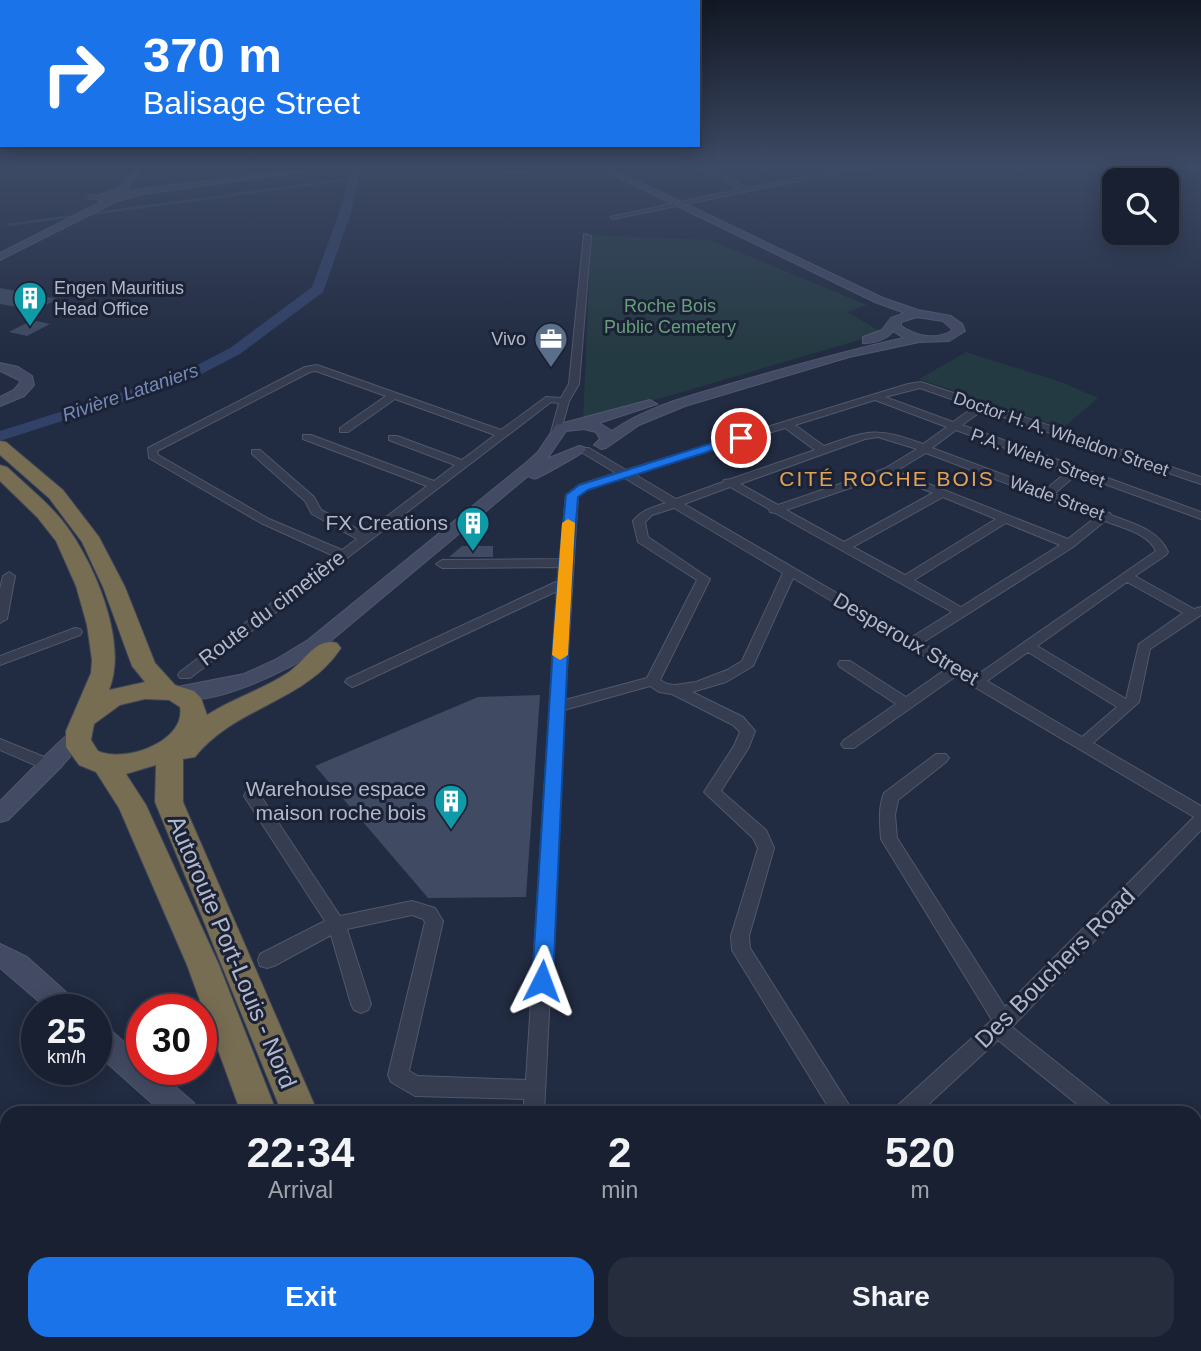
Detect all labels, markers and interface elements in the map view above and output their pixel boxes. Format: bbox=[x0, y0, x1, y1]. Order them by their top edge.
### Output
icon: right bbox=[28, 28, 119, 119]
text: 370 m bbox=[143, 28, 282, 82]
text: Balisage Street bbox=[143, 85, 360, 121]
map controls bbox=[1102, 168, 1179, 245]
button: search bbox=[1102, 168, 1179, 245]
place label: Engen Mauritius Head Office bbox=[54, 278, 184, 319]
building icon: Engen Mauritius Head Office bbox=[11, 279, 49, 328]
park label: Roche Bois Public Cemetery bbox=[604, 296, 736, 337]
office icon: Vivo bbox=[532, 320, 570, 369]
place label: Vivo bbox=[491, 329, 526, 349]
water label: Rivière Lataniers bbox=[59, 359, 201, 426]
street label: Doctor H. A. Wheldon Street bbox=[951, 388, 1171, 480]
pin bbox=[711, 408, 771, 468]
icon: arrive bbox=[722, 419, 760, 457]
street label: P.A. Wiehe Street bbox=[968, 425, 1108, 491]
district label: CITÉ ROCHE BOIS bbox=[779, 467, 995, 490]
street label: Wade Street bbox=[1007, 472, 1107, 524]
building icon: FX Creations bbox=[454, 504, 492, 553]
place label: FX Creations bbox=[325, 511, 448, 534]
street label: Route du cimetière bbox=[194, 545, 349, 670]
street label: Desperoux Street bbox=[830, 588, 983, 689]
place label: Warehouse espace maison roche bois bbox=[246, 777, 426, 824]
building icon: Warehouse espace maison roche bois bbox=[432, 782, 470, 831]
street label: Autoroute Port-Louis - Nord bbox=[163, 811, 302, 1092]
street label: Des Bouchers Road bbox=[969, 882, 1140, 1053]
position arrow bbox=[505, 944, 579, 1018]
speed limit sign: 30 bbox=[126, 994, 217, 1085]
text: 25 bbox=[47, 1011, 86, 1050]
text: km/h bbox=[47, 1047, 86, 1067]
text: 22:34 bbox=[247, 1129, 354, 1176]
text: 2 bbox=[608, 1129, 631, 1176]
text: 520 bbox=[885, 1129, 955, 1176]
text: Arrival bbox=[268, 1177, 333, 1203]
text: min bbox=[601, 1177, 638, 1203]
text: m bbox=[911, 1177, 930, 1203]
button: Exit bbox=[28, 1257, 594, 1337]
button: Share bbox=[608, 1257, 1174, 1337]

